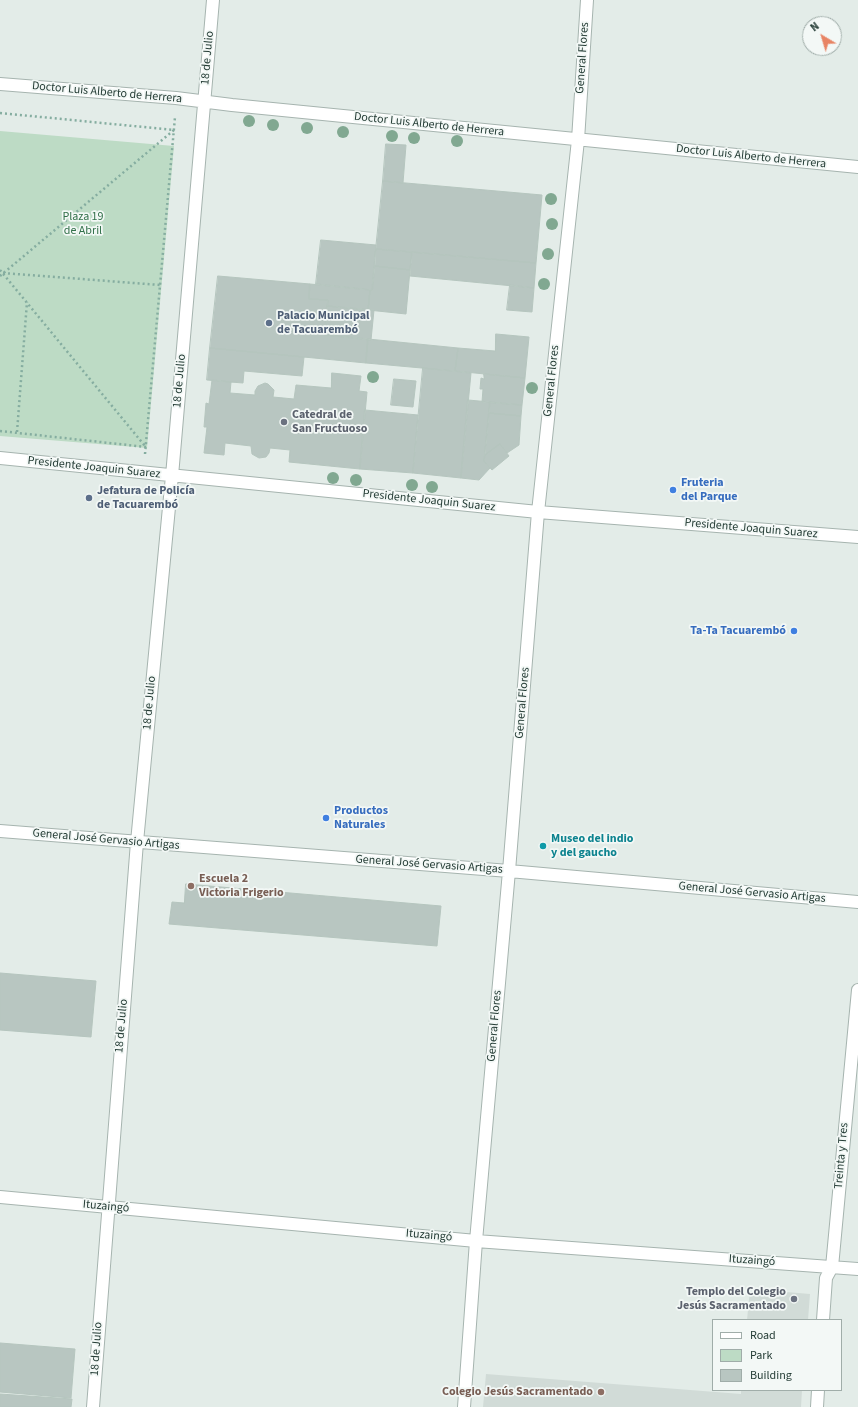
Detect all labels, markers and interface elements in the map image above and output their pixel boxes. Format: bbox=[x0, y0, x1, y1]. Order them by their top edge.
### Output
north arrow bbox=[802, 16, 842, 56]
text: N bbox=[807, 19, 822, 35]
street label: General Flores bbox=[573, 22, 593, 94]
street label: 18 de Julio bbox=[198, 30, 218, 86]
street label: Doctor Luis Alberto de Herrera bbox=[31, 79, 183, 107]
street label: Doctor Luis Alberto de Herrera bbox=[353, 110, 505, 140]
street label: Doctor Luis Alberto de Herrera bbox=[675, 142, 827, 172]
park label: Plaza 19 de Abril bbox=[62, 210, 104, 238]
place label: Palacio Municipal de Tacuarembó bbox=[277, 309, 369, 337]
marker: Palacio Municipal de Tacuarembó bbox=[264, 318, 274, 328]
street label: General Flores bbox=[541, 345, 563, 417]
street label: 18 de Julio bbox=[170, 353, 190, 409]
place label: Catedral de San Fructuoso bbox=[292, 408, 367, 436]
marker: Catedral de San Fructuoso bbox=[279, 417, 289, 427]
street label: Presidente Joaquin Suarez bbox=[27, 454, 161, 482]
place label: Fruteria del Parque bbox=[681, 476, 738, 504]
place label: Jefatura de Policía de Tacuarembó bbox=[97, 484, 195, 512]
marker: Fruteria del Parque bbox=[668, 485, 678, 495]
street label: Presidente Joaquin Suarez bbox=[362, 487, 496, 515]
marker: Jefatura de Policía de Tacuarembó bbox=[84, 493, 94, 503]
street label: Presidente Joaquin Suarez bbox=[684, 516, 818, 542]
place label: Ta-Ta Tacuarembó bbox=[690, 624, 786, 638]
marker: Ta-Ta Tacuarembó bbox=[789, 626, 799, 636]
street label: General Flores bbox=[513, 667, 533, 739]
street label: 18 de Julio bbox=[140, 675, 160, 731]
place label: Productos Naturales bbox=[334, 804, 388, 832]
marker: Productos Naturales bbox=[321, 813, 331, 823]
street label: General José Gervasio Artigas bbox=[32, 826, 180, 854]
place label: Museo del indio y del gaucho bbox=[551, 832, 633, 860]
marker: Museo del indio y del gaucho bbox=[538, 841, 548, 851]
street label: General José Gervasio Artigas bbox=[355, 853, 503, 877]
place label: Escuela 2 Victoria Frigerio bbox=[199, 872, 284, 900]
street label: General José Gervasio Artigas bbox=[678, 879, 826, 907]
marker: Escuela 2 Victoria Frigerio bbox=[186, 881, 196, 891]
street label: General Flores bbox=[485, 990, 505, 1062]
street label: 18 de Julio bbox=[112, 998, 132, 1054]
street label: Treinta y Tres bbox=[832, 1122, 852, 1190]
street label: Ituzaingó bbox=[82, 1198, 130, 1216]
street label: Ituzaingó bbox=[405, 1227, 453, 1245]
street label: Ituzaingó bbox=[728, 1252, 776, 1270]
place label: Templo del Colegio Jesús Sacramentado bbox=[677, 1285, 786, 1313]
marker: Templo del Colegio Jesús Sacramentado bbox=[789, 1294, 799, 1304]
legend bbox=[712, 1319, 842, 1391]
street label: 18 de Julio bbox=[88, 1321, 106, 1377]
text: Road bbox=[750, 1327, 776, 1344]
text: Park bbox=[750, 1347, 772, 1364]
text: Building bbox=[750, 1367, 792, 1384]
place label: Colegio Jesús Sacramentado bbox=[442, 1385, 593, 1399]
marker: Colegio Jesús Sacramentado bbox=[596, 1387, 606, 1397]

